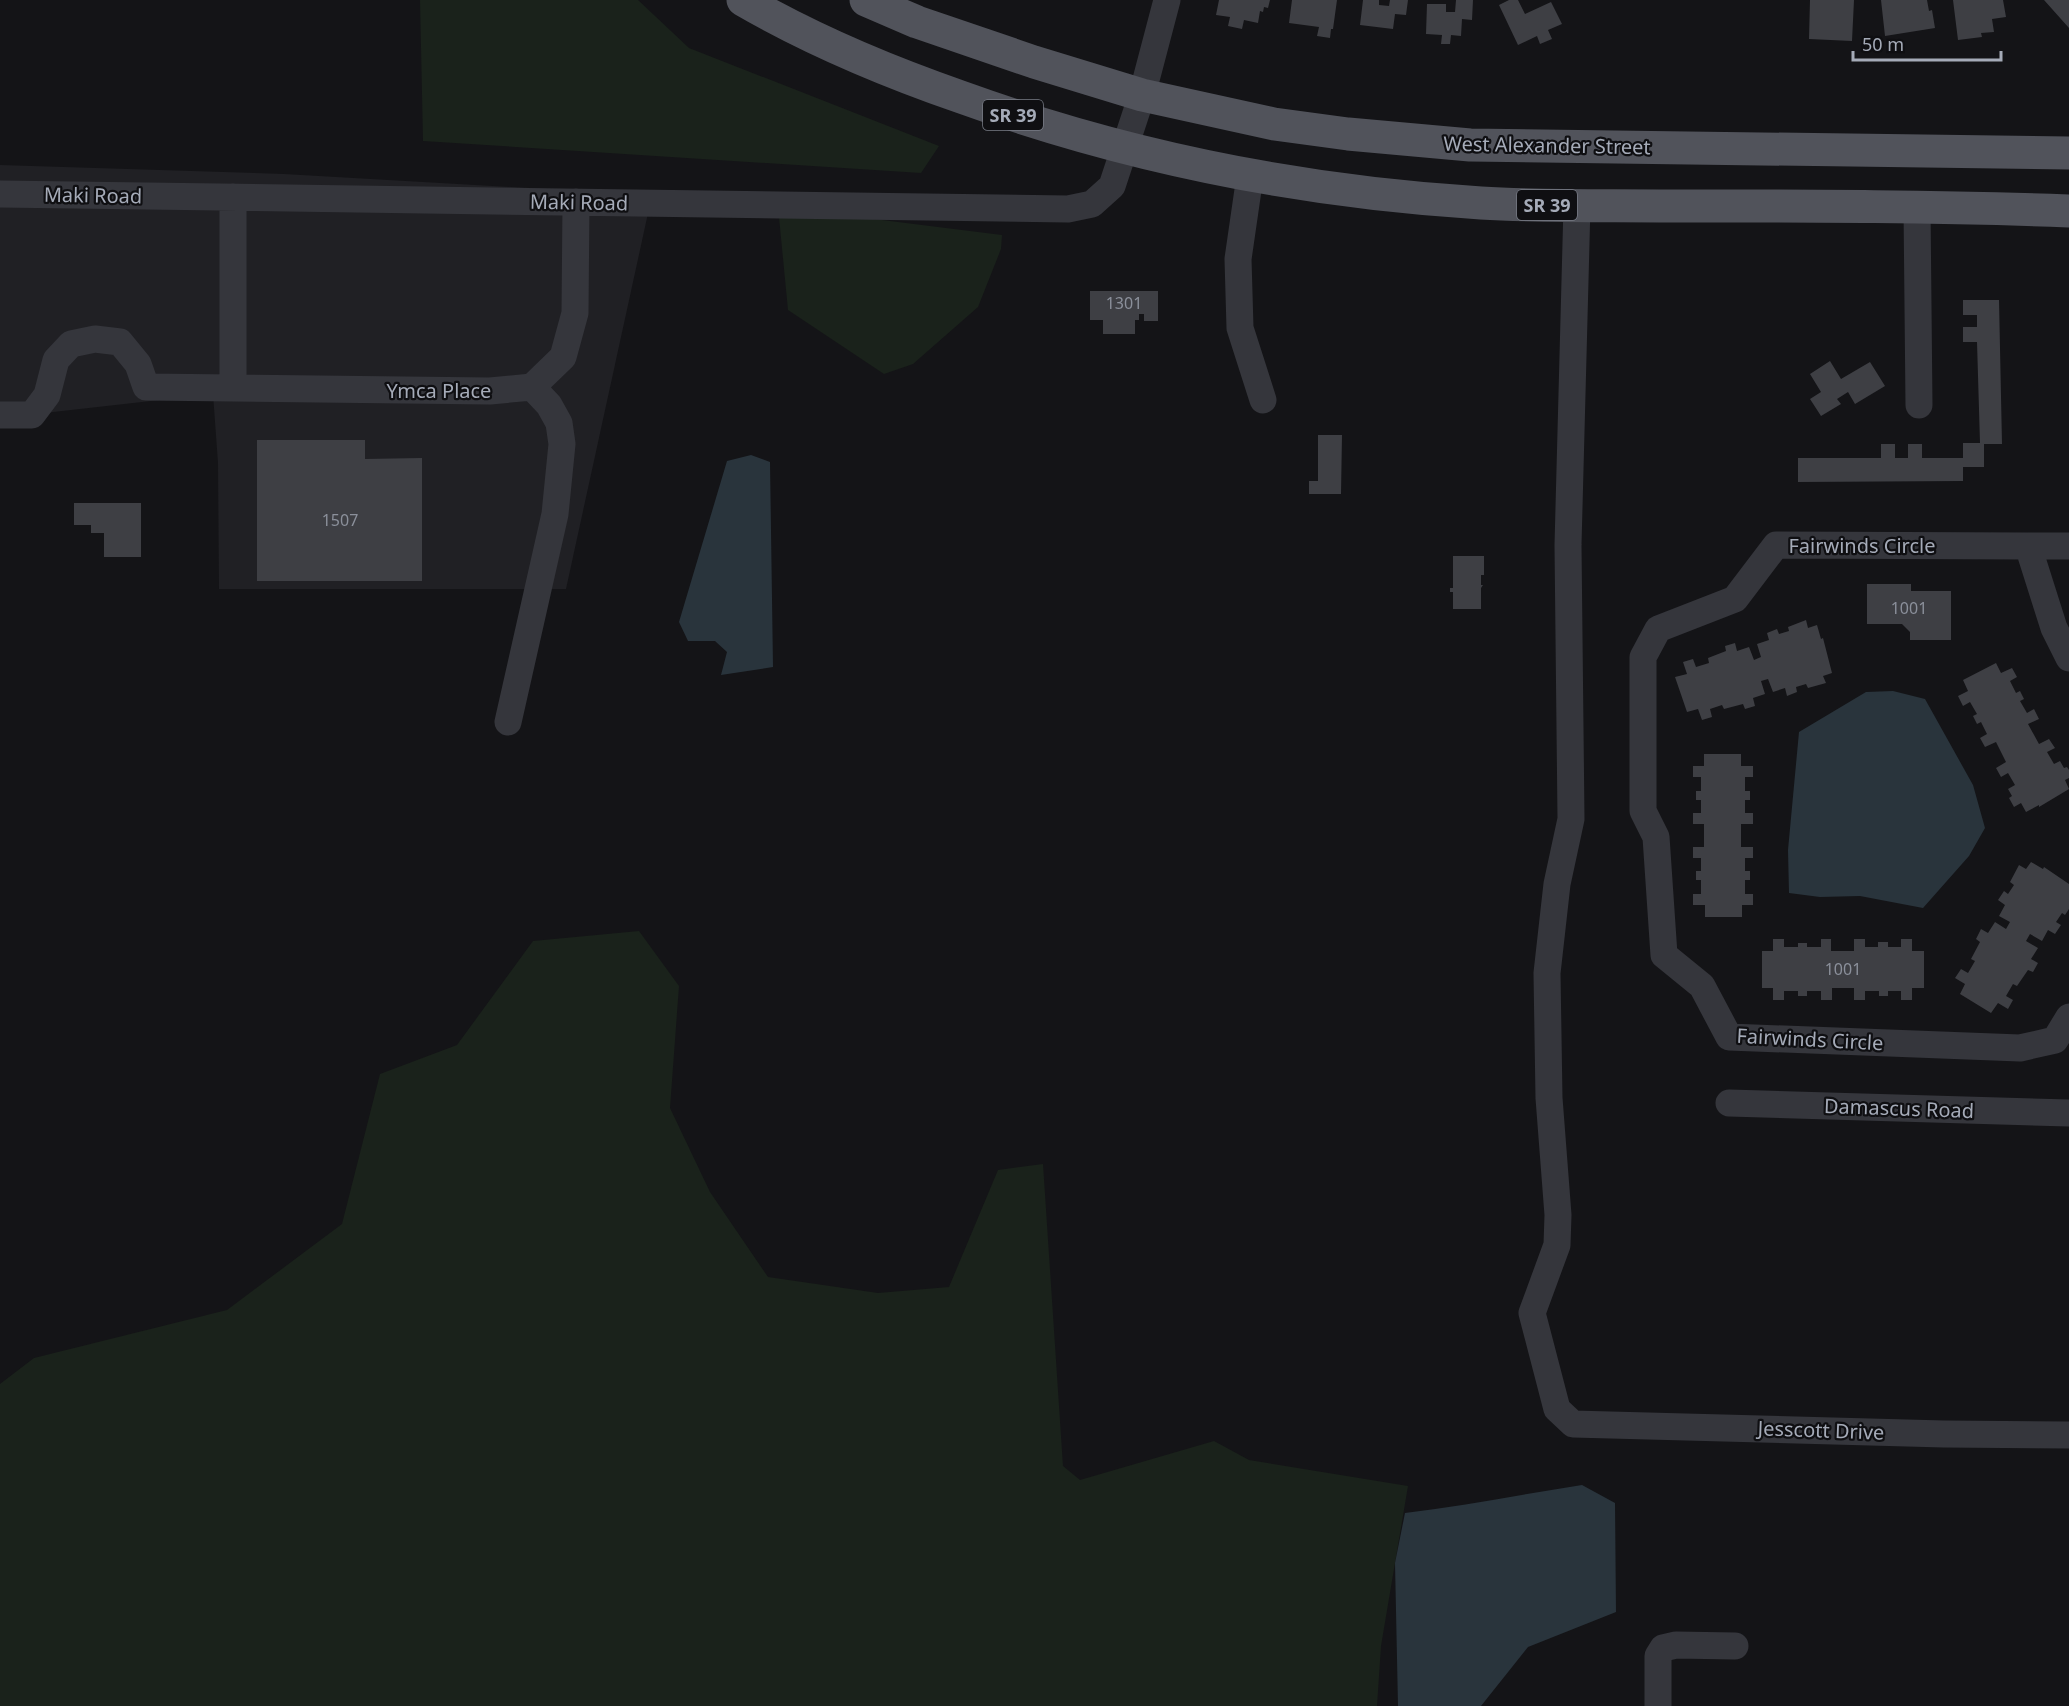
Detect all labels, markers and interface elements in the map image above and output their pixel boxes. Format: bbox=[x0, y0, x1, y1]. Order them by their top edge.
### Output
scale bar bbox=[1853, 24, 2002, 62]
text: 50 m bbox=[1862, 32, 1904, 56]
road number: SR 39 bbox=[983, 100, 1043, 130]
street label: West Alexander Street bbox=[1443, 130, 1651, 160]
street label: Maki Road bbox=[44, 181, 142, 209]
street label: Maki Road bbox=[530, 188, 628, 216]
road number: SR 39 bbox=[1517, 190, 1577, 220]
house number: 1301 bbox=[1106, 292, 1142, 314]
street label: Ymca Place bbox=[387, 377, 491, 404]
house number: 1507 bbox=[322, 509, 358, 531]
street label: Fairwinds Circle bbox=[1788, 532, 1936, 559]
house number: 1001 bbox=[1891, 597, 1927, 619]
house number: 1001 bbox=[1825, 958, 1861, 980]
street label: Fairwinds Circle bbox=[1736, 1022, 1884, 1056]
street label: Damascus Road bbox=[1824, 1092, 1974, 1124]
street label: Jesscott Drive bbox=[1755, 1414, 1885, 1446]

